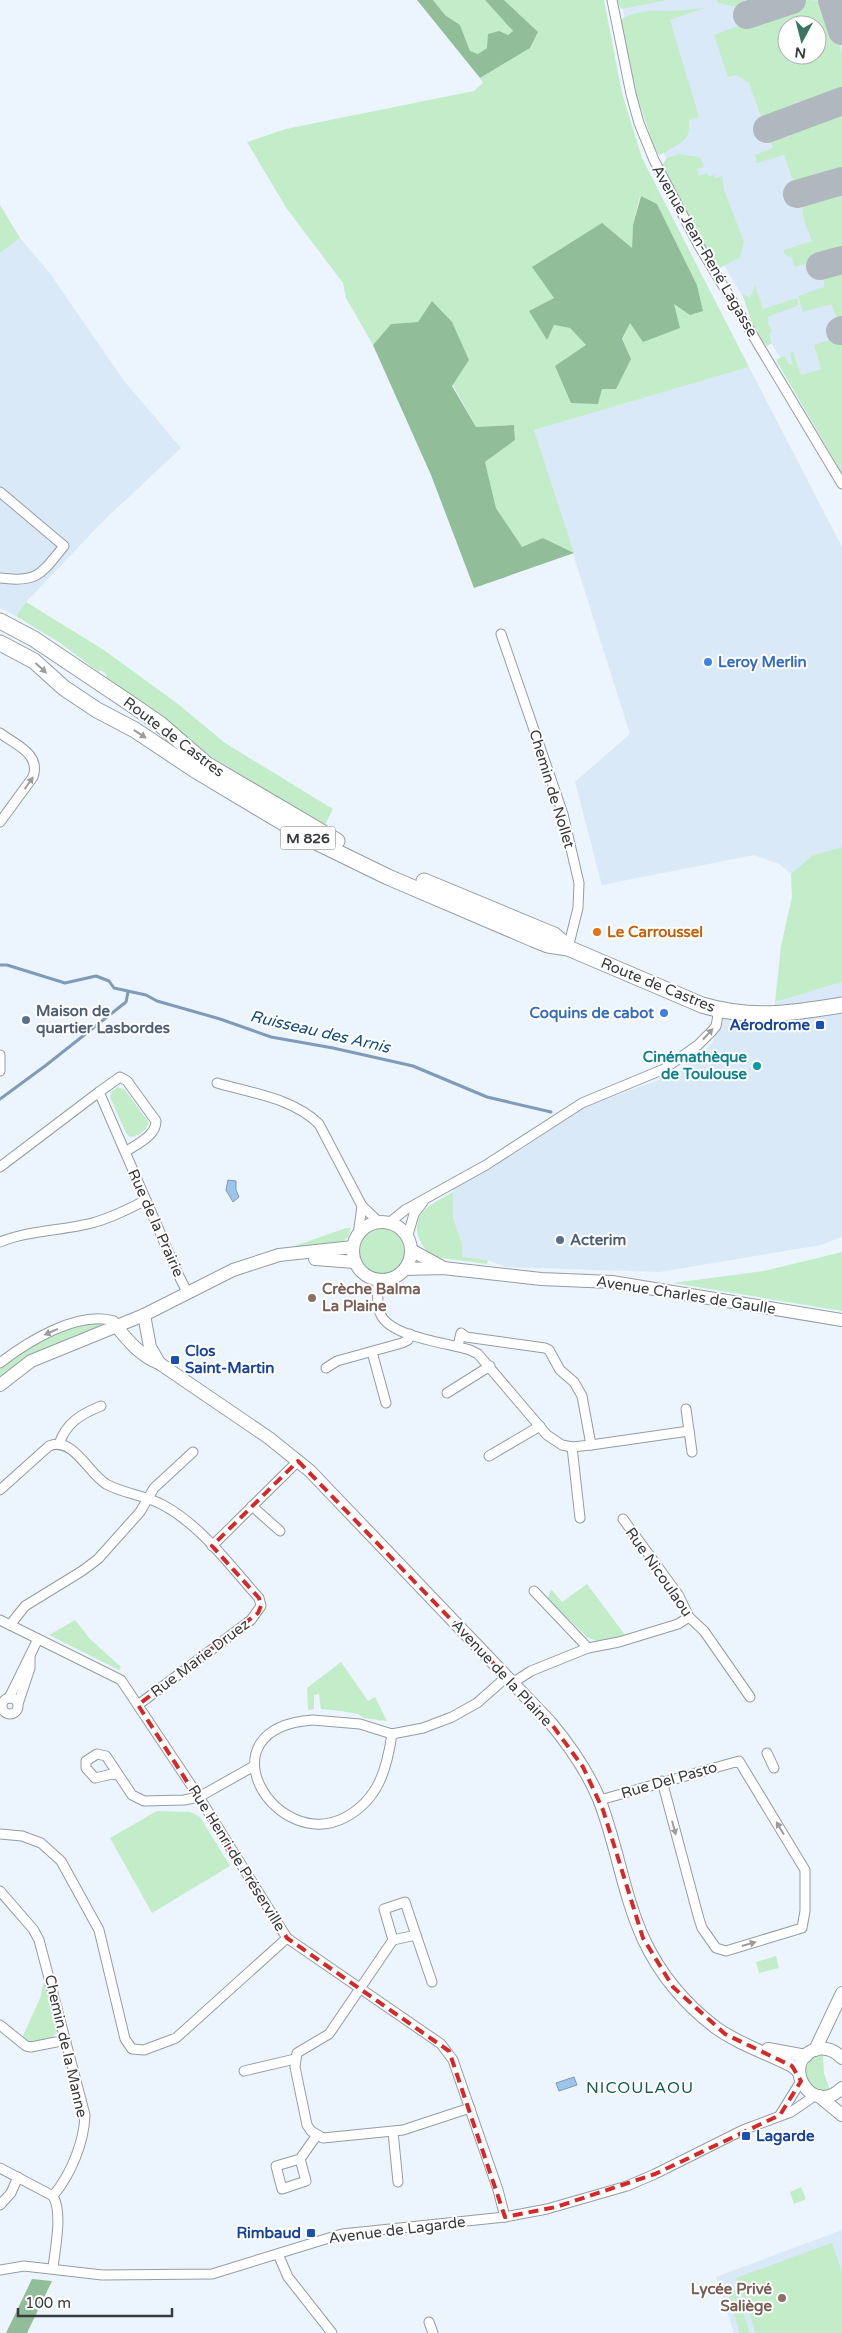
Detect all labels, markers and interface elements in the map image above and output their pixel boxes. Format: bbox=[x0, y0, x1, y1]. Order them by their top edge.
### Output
north arrow bbox=[777, 15, 827, 65]
text: N bbox=[794, 43, 807, 62]
street label: Avenue Jean-René Lagasse bbox=[648, 162, 762, 340]
place label: Leroy Merlin bbox=[718, 653, 807, 672]
marker: Leroy Merlin bbox=[702, 656, 714, 668]
one-way arrow bbox=[35, 662, 47, 674]
street label: Route de Castres bbox=[120, 693, 228, 781]
street label: Chemin de Nollet bbox=[525, 728, 579, 851]
one-way arrow bbox=[133, 729, 147, 739]
one-way arrow bbox=[24, 776, 34, 789]
road number: M 826 bbox=[280, 826, 336, 850]
place label: Le Carroussel bbox=[607, 923, 703, 941]
marker: Le Carroussel bbox=[591, 926, 603, 938]
street label: Route de Castres bbox=[598, 954, 718, 1016]
place label: Maison de quartier Lasbordes bbox=[36, 1002, 170, 1038]
place label: Coquins de cabot bbox=[530, 1004, 654, 1023]
water label: Ruisseau des Arnis bbox=[248, 1006, 393, 1058]
marker: Coquins de cabot bbox=[658, 1007, 670, 1019]
marker: Maison de quartier Lasbordes bbox=[20, 1014, 32, 1026]
place label: Aérodrome bbox=[729, 1016, 810, 1034]
marker: Aérodrome bbox=[814, 1019, 826, 1031]
one-way arrow bbox=[702, 1029, 714, 1041]
place label: Cinémathèque de Toulouse bbox=[643, 1048, 748, 1083]
marker: Cinémathèque de Toulouse bbox=[751, 1060, 763, 1072]
street label: Rue de la Prairie bbox=[124, 1166, 188, 1280]
place label: Acterim bbox=[570, 1231, 626, 1249]
marker: Acterim bbox=[554, 1234, 566, 1246]
street label: Avenue Charles de Gaulle bbox=[595, 1272, 777, 1318]
place label: Crèche Balma La Plaine bbox=[322, 1280, 421, 1315]
marker: Crèche Balma La Plaine bbox=[306, 1292, 318, 1304]
one-way arrow bbox=[44, 1328, 58, 1336]
place label: Clos Saint-Martin bbox=[185, 1342, 274, 1377]
marker: Clos Saint-Martin bbox=[169, 1354, 181, 1366]
street label: Rue Nicoulaou bbox=[622, 1524, 696, 1620]
street label: Rue Marie Druez bbox=[147, 1615, 253, 1701]
street label: Avenue de la Plaine bbox=[448, 1616, 556, 1730]
street label: Rue Del Pasto bbox=[619, 1758, 719, 1802]
street label: Rue Henri de Préserville bbox=[185, 1781, 289, 1935]
one-way arrow bbox=[671, 1821, 679, 1836]
one-way arrow bbox=[775, 1822, 784, 1835]
one-way arrow bbox=[742, 1939, 757, 1947]
street label: Chemin de la Manne bbox=[41, 1973, 91, 2119]
district label: NICOULAOU bbox=[586, 2078, 694, 2098]
place label: Lagarde bbox=[756, 2127, 815, 2146]
marker: Lagarde bbox=[740, 2130, 752, 2142]
street label: Avenue de Lagarde bbox=[327, 2213, 467, 2247]
place label: Rimbaud bbox=[236, 2224, 301, 2242]
marker: Rimbaud bbox=[305, 2227, 317, 2239]
place label: Lycée Privé Saliège bbox=[691, 2280, 773, 2316]
scale bar bbox=[18, 2286, 171, 2318]
marker: Lycée Privé Saliège bbox=[776, 2292, 788, 2304]
text: 100 m bbox=[25, 2294, 71, 2312]

